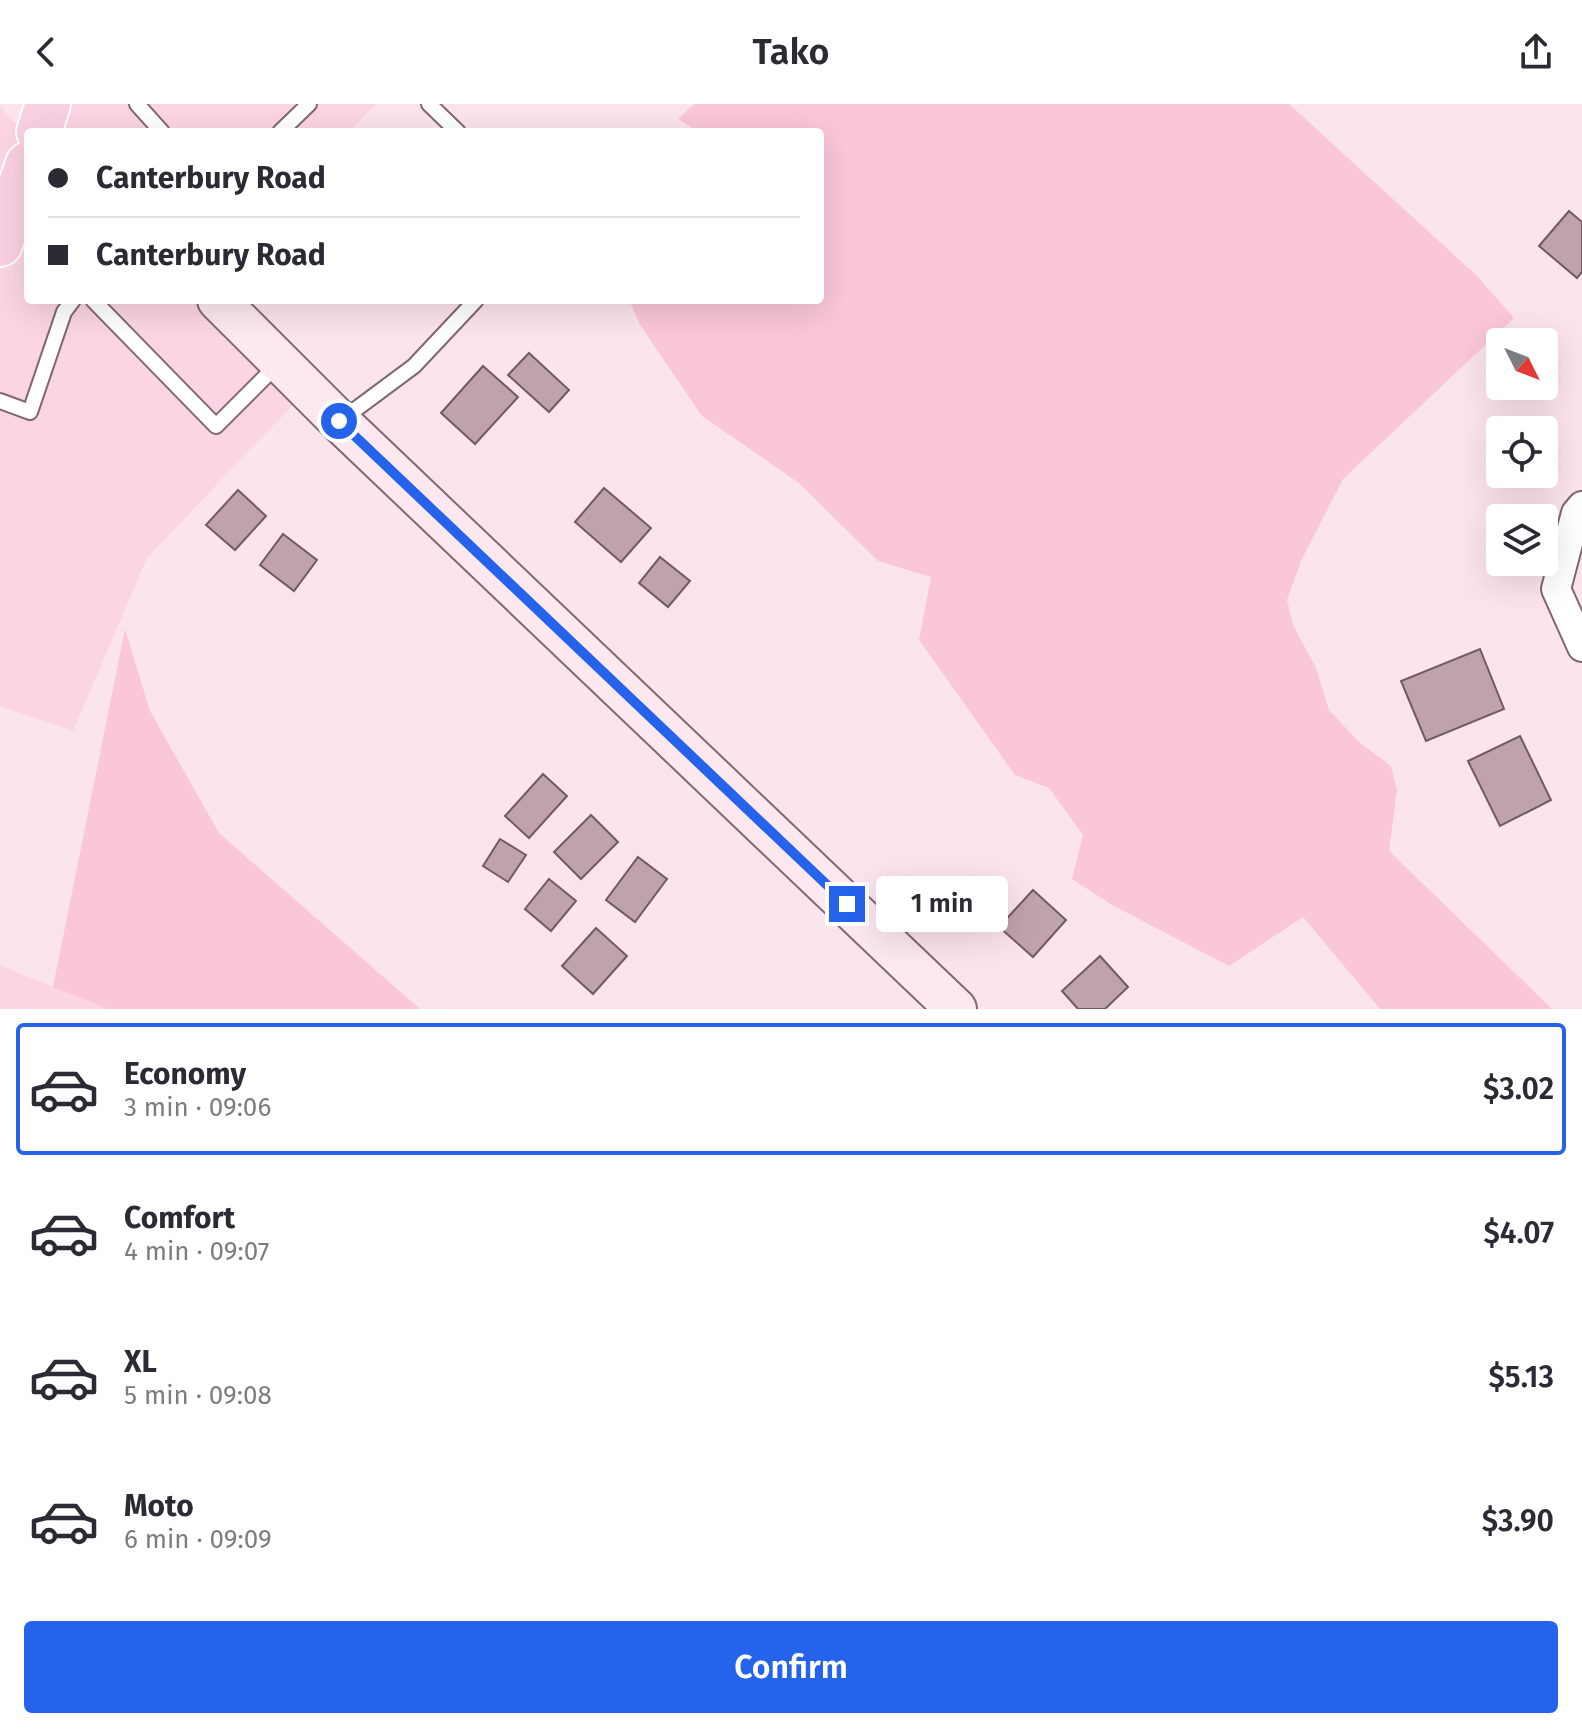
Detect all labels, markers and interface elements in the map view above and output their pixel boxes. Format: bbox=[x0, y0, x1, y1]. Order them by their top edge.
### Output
icon: back bbox=[24, 30, 68, 74]
text: Tako bbox=[752, 30, 830, 74]
icon: share bbox=[1514, 30, 1558, 74]
text: Canterbury Road bbox=[96, 160, 326, 196]
text: Canterbury Road bbox=[96, 237, 326, 273]
north arrow bbox=[1486, 328, 1558, 400]
map controls bbox=[1486, 328, 1558, 576]
route start bbox=[321, 403, 357, 439]
button: locate bbox=[1486, 416, 1558, 488]
button: layers bbox=[1486, 504, 1558, 576]
callout: 1 min bbox=[875, 876, 1007, 932]
route end bbox=[829, 886, 865, 922]
text: 1 min bbox=[911, 888, 973, 919]
icon: car bbox=[28, 1053, 100, 1125]
text: Economy bbox=[124, 1056, 246, 1092]
text: $3.02 bbox=[1483, 1071, 1554, 1107]
text: 3 min · 09:06 bbox=[124, 1092, 271, 1123]
icon: car bbox=[28, 1197, 100, 1269]
text: Comfort bbox=[124, 1200, 235, 1236]
text: $4.07 bbox=[1484, 1215, 1554, 1251]
text: 4 min · 09:07 bbox=[124, 1236, 269, 1267]
icon: car bbox=[28, 1341, 100, 1413]
text: XL bbox=[124, 1344, 157, 1380]
text: $5.13 bbox=[1489, 1359, 1554, 1395]
text: 5 min · 09:08 bbox=[124, 1380, 272, 1411]
icon: car bbox=[28, 1485, 100, 1557]
text: Moto bbox=[124, 1488, 194, 1524]
text: $3.90 bbox=[1482, 1503, 1554, 1539]
text: 6 min · 09:09 bbox=[124, 1524, 272, 1555]
button: Confirm bbox=[24, 1621, 1558, 1713]

